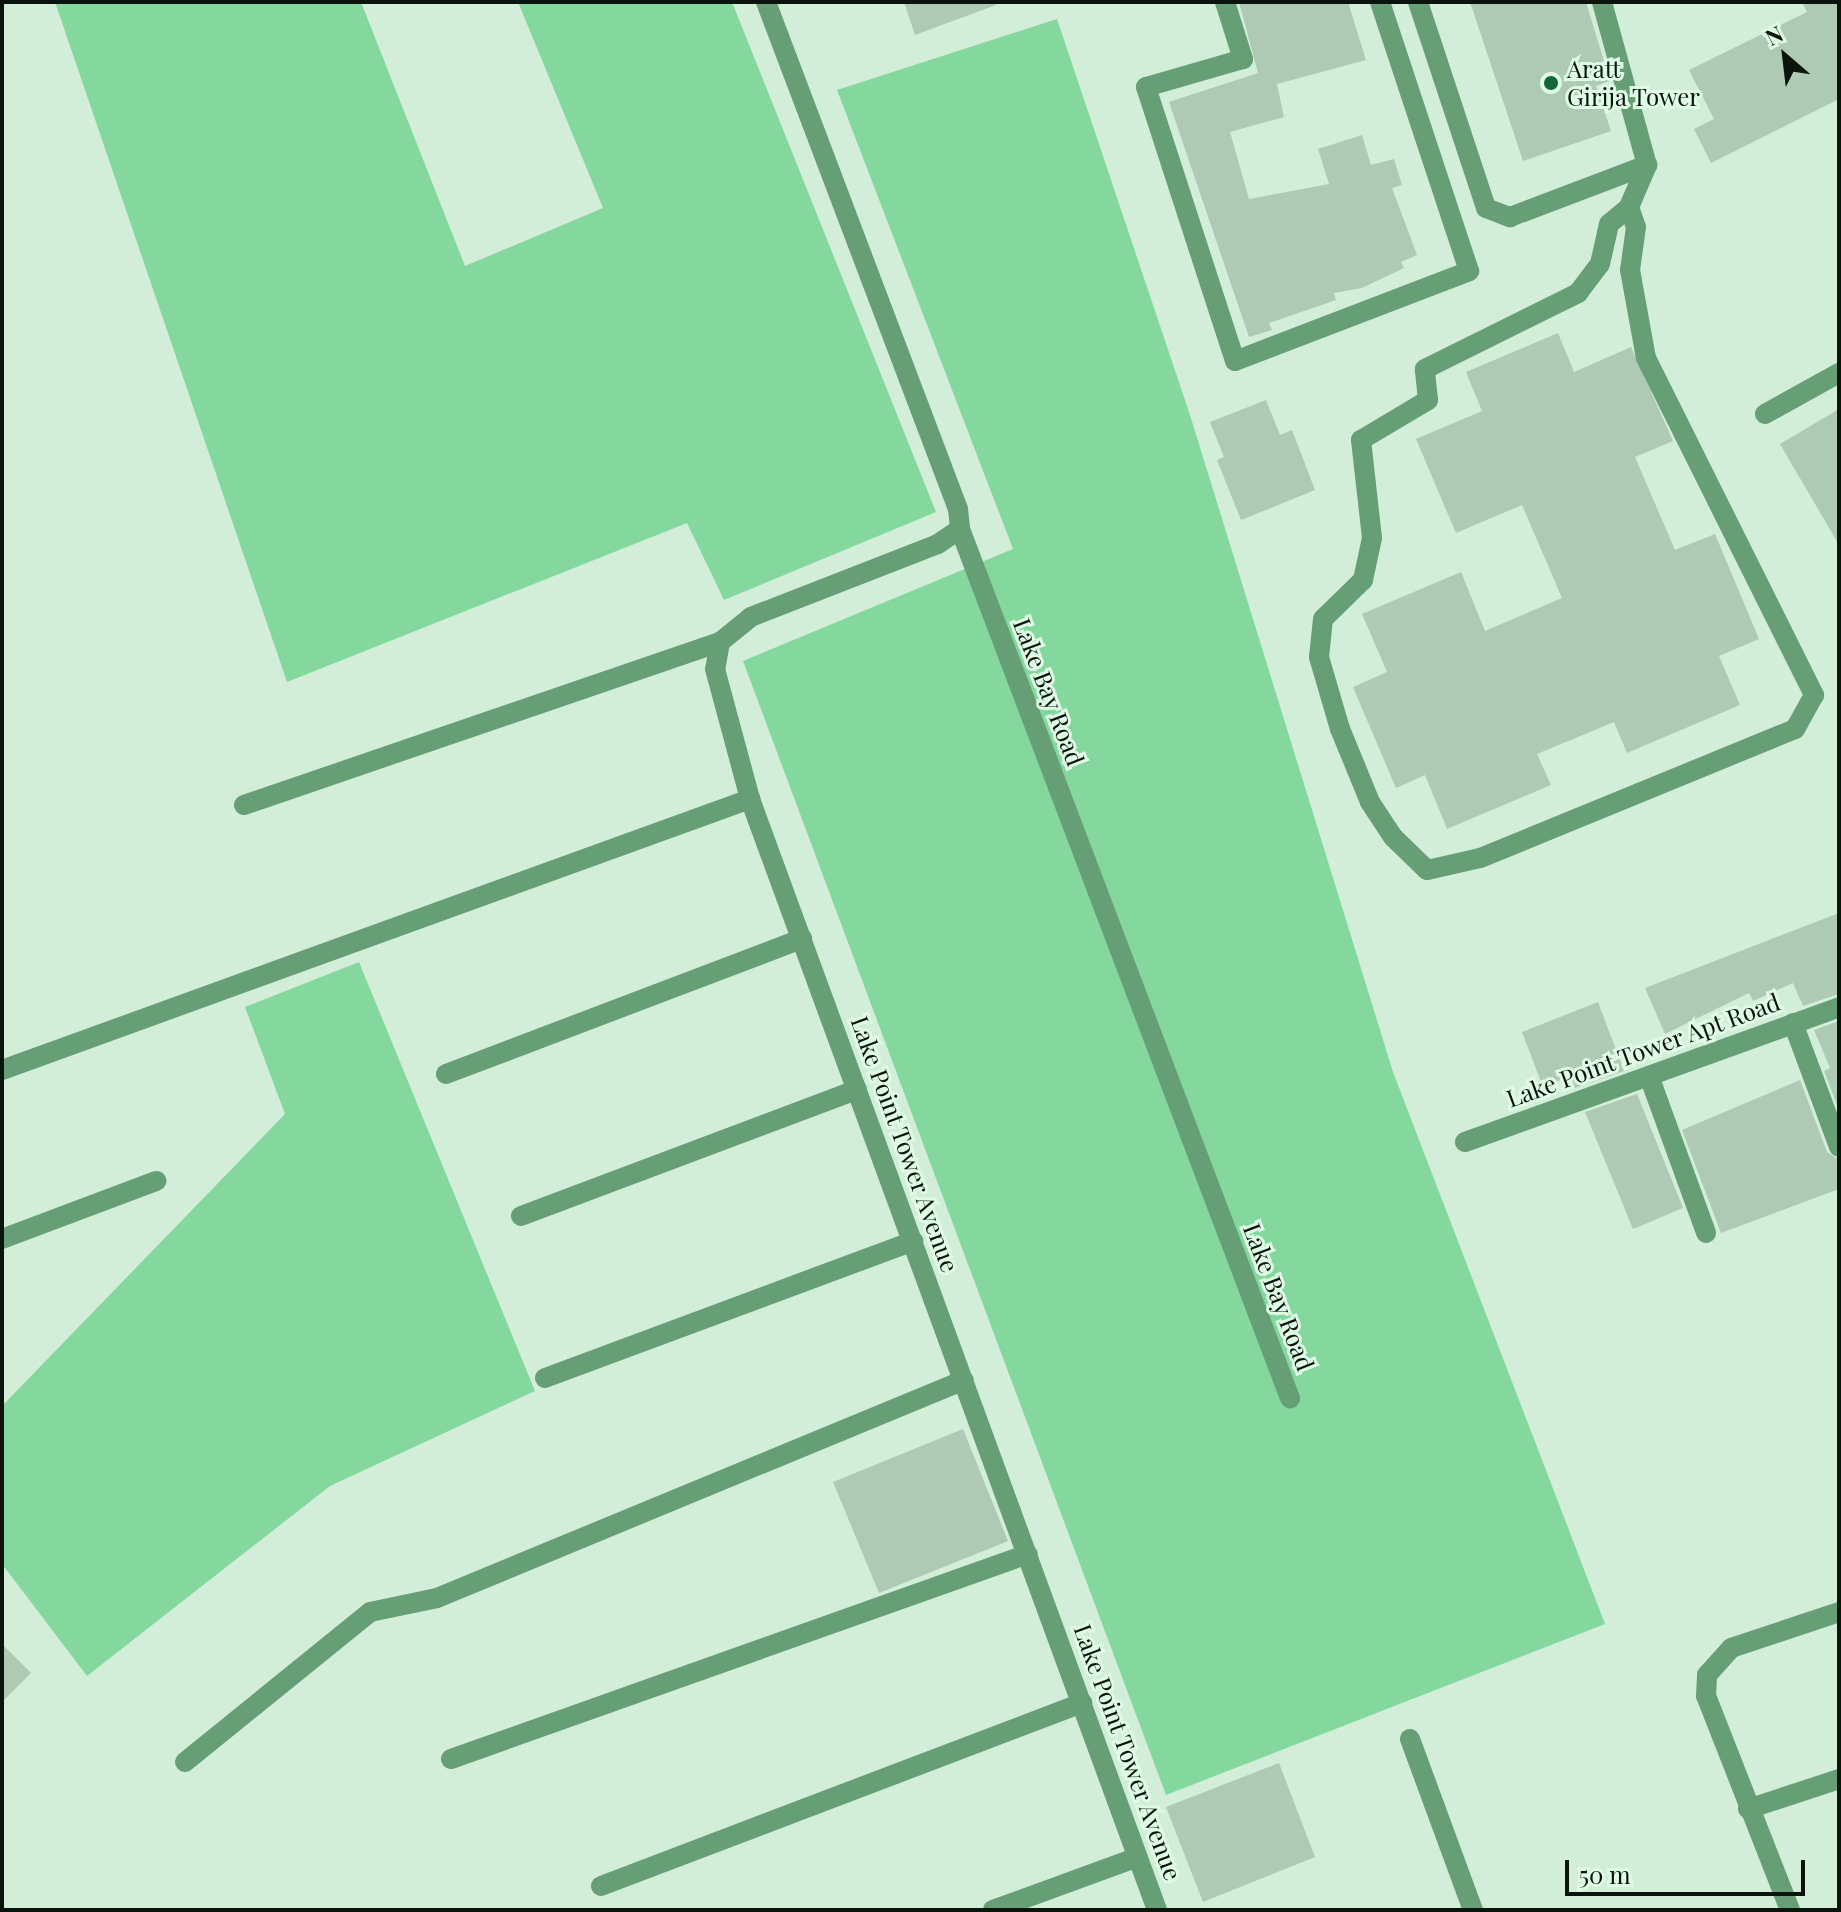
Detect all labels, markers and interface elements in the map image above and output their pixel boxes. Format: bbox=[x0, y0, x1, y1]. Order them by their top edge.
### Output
north arrow bbox=[1745, 16, 1825, 96]
text: N bbox=[1760, 18, 1788, 52]
place label: Aratt Girija Tower bbox=[1567, 55, 1701, 111]
marker: Aratt Girija Tower bbox=[1542, 74, 1560, 92]
street label: Lake Bay Road bbox=[1008, 614, 1090, 770]
street label: Lake Point Tower Apt Road bbox=[1501, 987, 1785, 1113]
street label: Lake Point Tower Avenue bbox=[845, 1011, 965, 1277]
street label: Lake Bay Road bbox=[1238, 1219, 1320, 1375]
street label: Lake Point Tower Avenue bbox=[1068, 1619, 1188, 1885]
scale bar bbox=[1569, 1844, 1809, 1894]
text: 50 m bbox=[1579, 1858, 1631, 1890]

